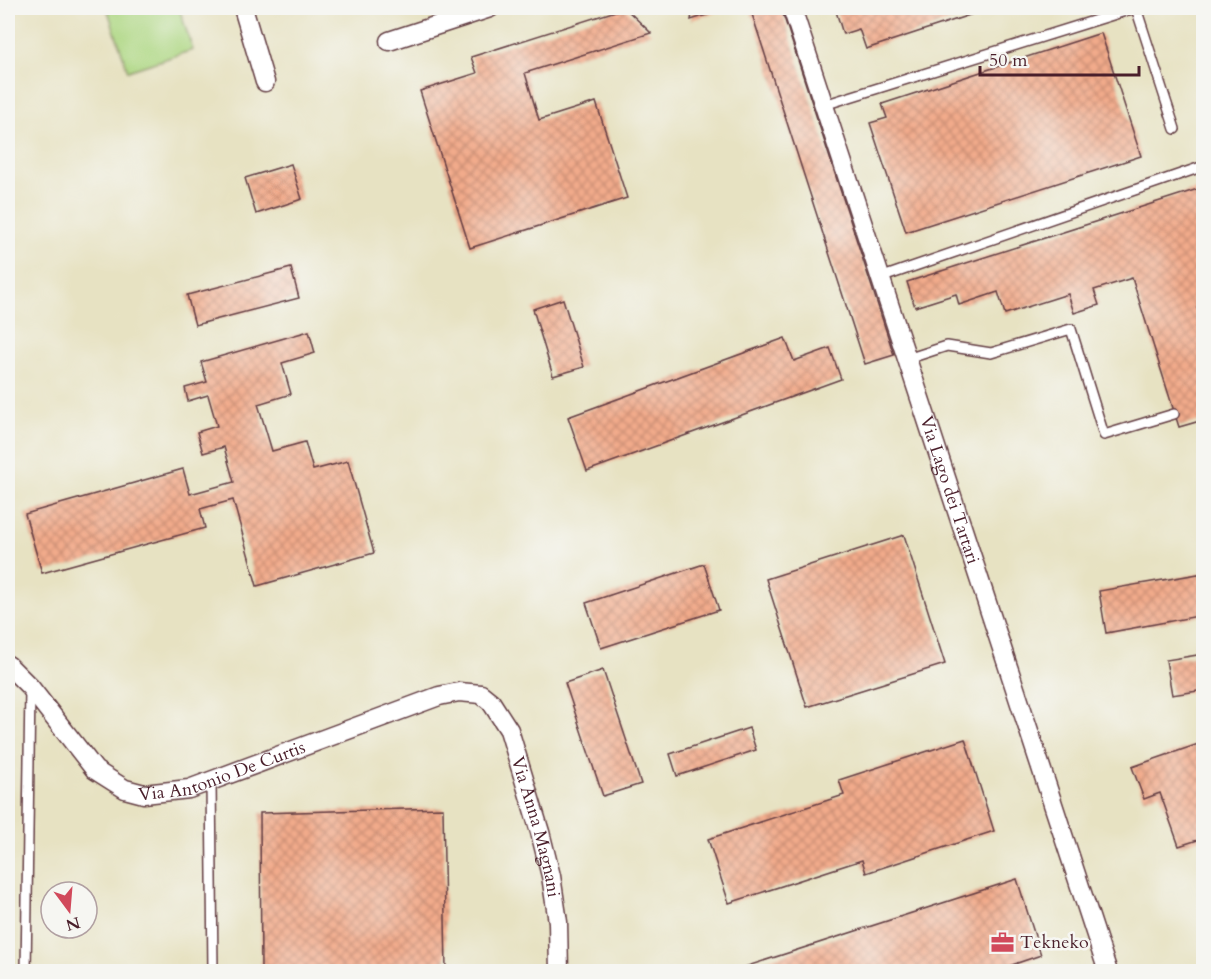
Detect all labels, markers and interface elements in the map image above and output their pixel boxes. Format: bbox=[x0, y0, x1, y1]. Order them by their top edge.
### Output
scale bar bbox=[980, 39, 1139, 77]
text: 50 m bbox=[989, 48, 1028, 73]
street label: Via Lago dei Tartari bbox=[913, 413, 985, 567]
street label: Via Antonio De Curtis bbox=[137, 735, 309, 808]
street label: Via Anna Magnani bbox=[505, 754, 566, 899]
north arrow bbox=[39, 880, 99, 940]
text: N bbox=[63, 911, 83, 936]
office icon: Tekneko bbox=[989, 929, 1015, 955]
place label: Tekneko bbox=[1020, 930, 1089, 955]

